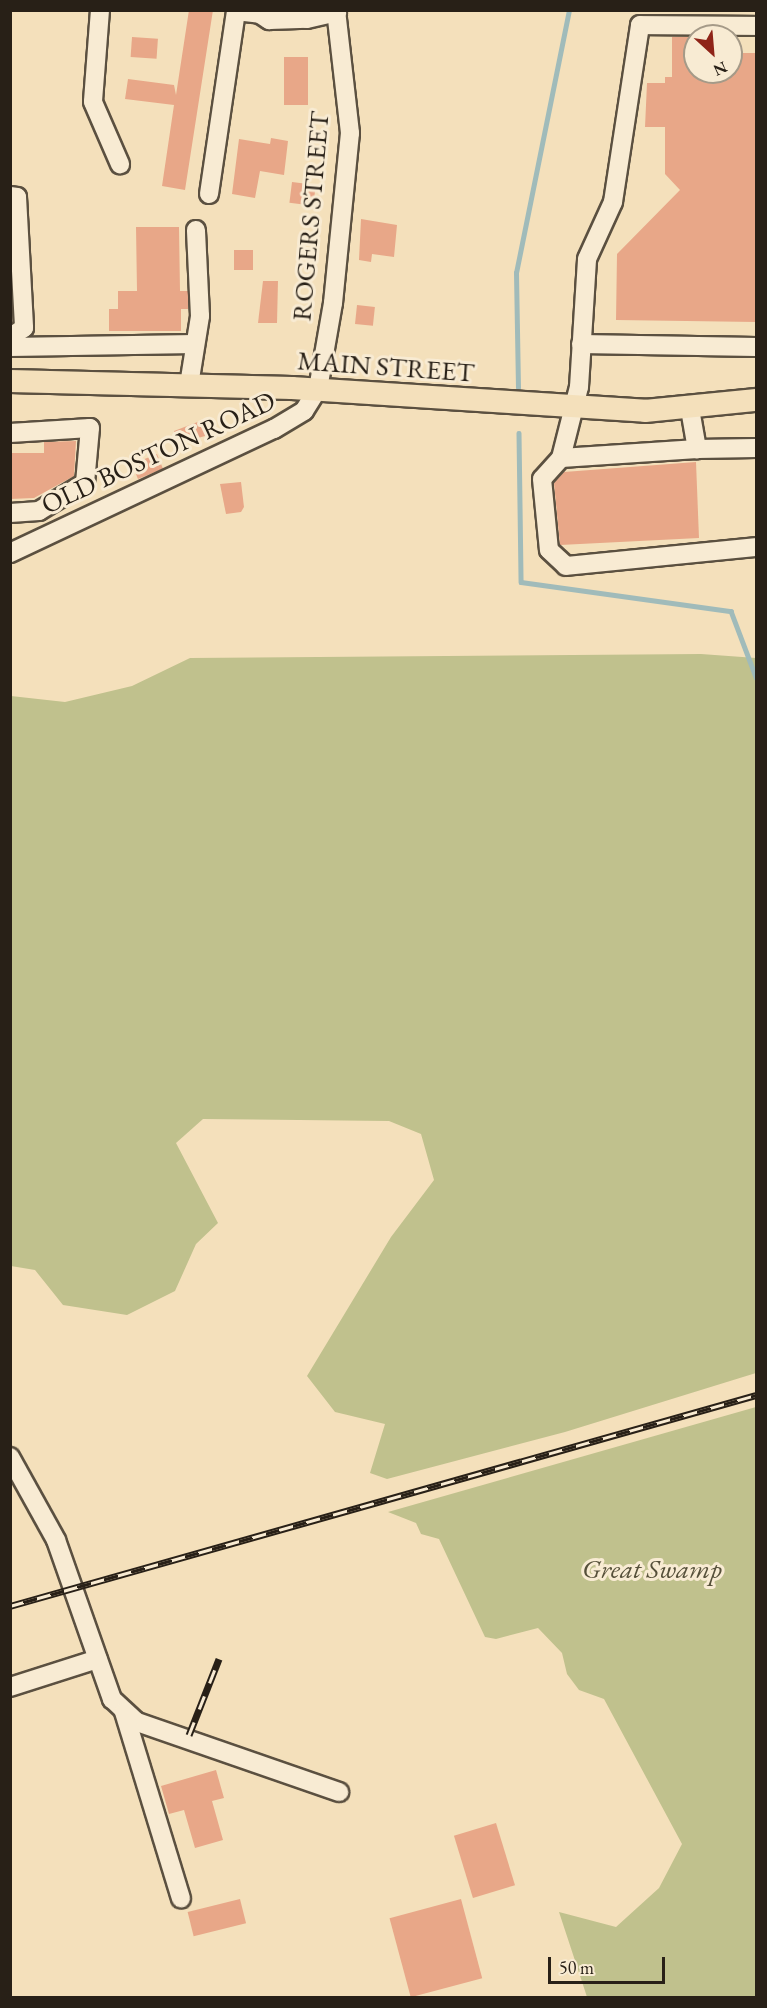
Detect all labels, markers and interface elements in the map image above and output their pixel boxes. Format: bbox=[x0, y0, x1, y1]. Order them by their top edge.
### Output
north arrow bbox=[683, 24, 743, 84]
text: N bbox=[710, 57, 731, 81]
street label: ROGERS STREET bbox=[285, 110, 335, 322]
street label: MAIN STREET bbox=[296, 344, 476, 388]
street label: OLD BOSTON ROAD bbox=[36, 384, 280, 520]
park label: Great Swamp bbox=[582, 1553, 722, 1585]
scale bar bbox=[551, 1945, 668, 1983]
text: 50 m bbox=[559, 1956, 594, 1979]

